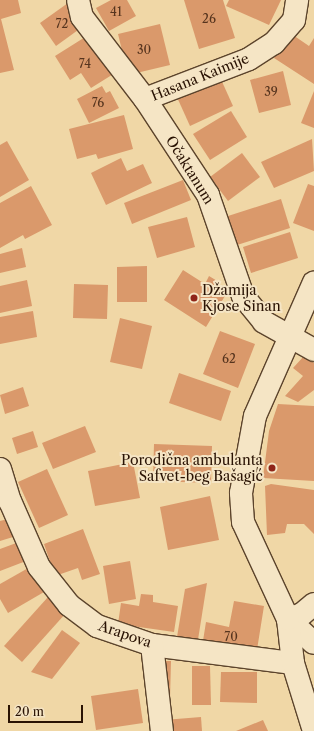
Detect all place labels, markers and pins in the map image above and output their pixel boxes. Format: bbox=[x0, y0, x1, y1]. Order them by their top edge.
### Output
place label: Džamija Kjose Sinan bbox=[202, 282, 281, 314]
marker: Džamija Kjose Sinan bbox=[189, 293, 199, 303]
place label: Porodična ambulanta Safvet-beg Bašagić bbox=[121, 452, 263, 484]
marker: Porodična ambulanta Safvet-beg Bašagić bbox=[266, 462, 278, 474]

